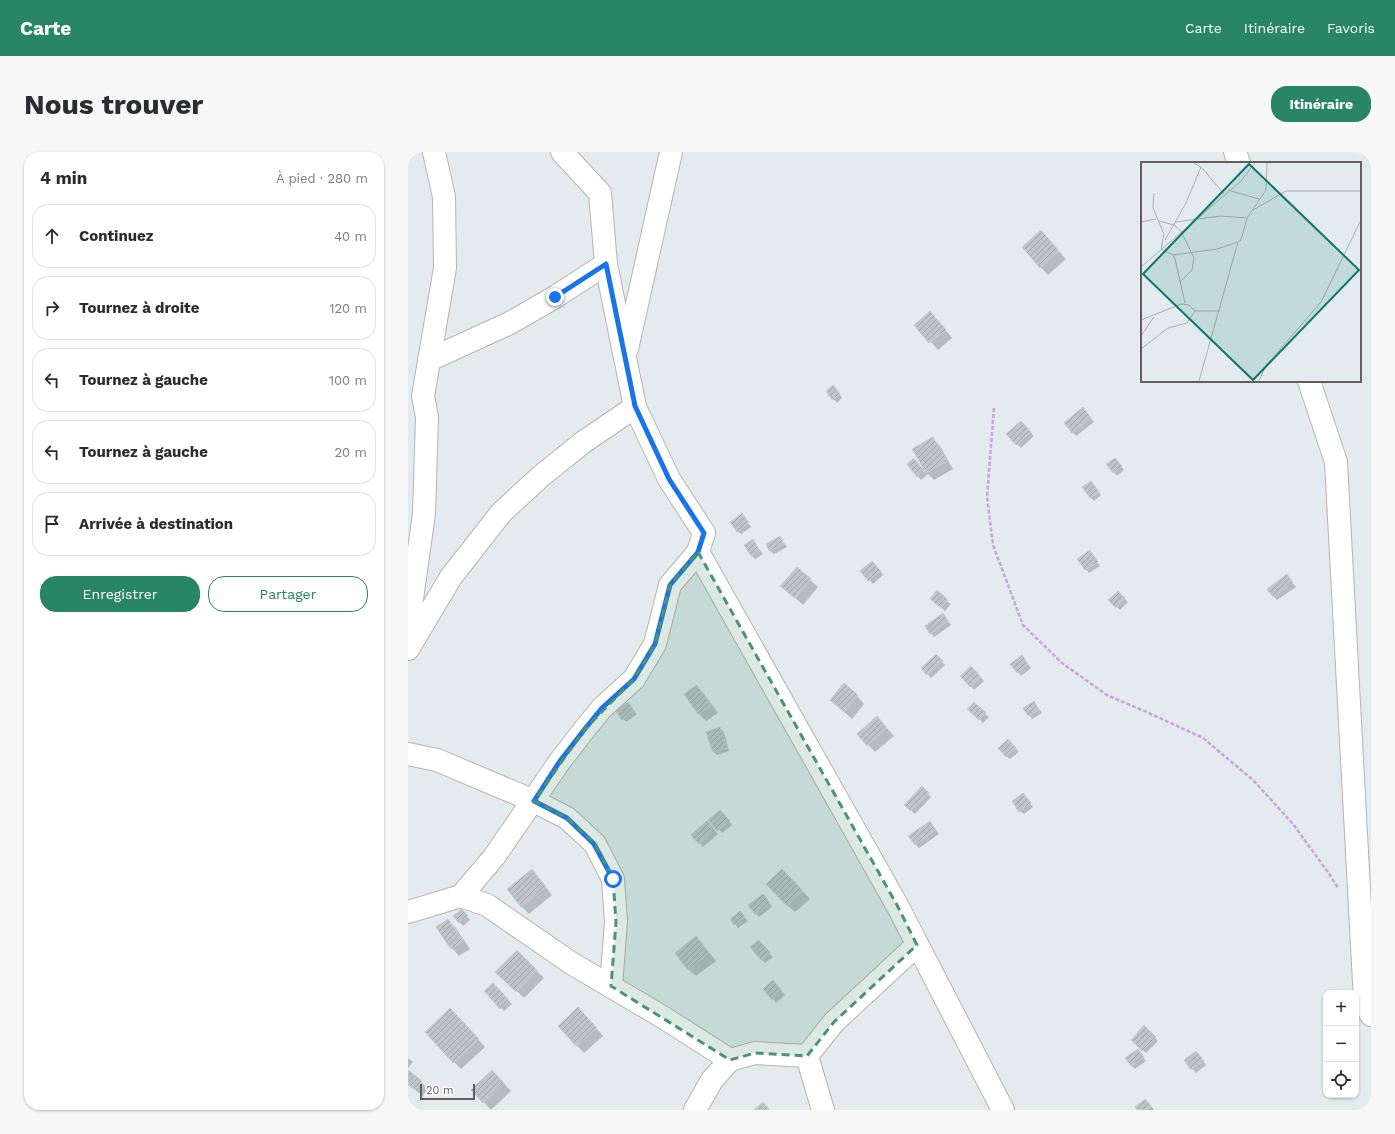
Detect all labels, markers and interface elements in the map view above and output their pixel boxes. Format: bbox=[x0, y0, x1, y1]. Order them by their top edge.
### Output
text: Carte bbox=[20, 17, 71, 40]
text: Carte bbox=[1185, 20, 1222, 36]
text: Itinéraire bbox=[1244, 20, 1305, 36]
text: Favoris bbox=[1327, 20, 1375, 36]
button: Itinéraire bbox=[1271, 86, 1371, 122]
text: Nous trouver bbox=[24, 88, 203, 121]
inset map bbox=[1141, 162, 1361, 382]
text: 4 min bbox=[40, 168, 87, 188]
text: À pied · 280 m bbox=[276, 171, 368, 186]
icon: ahead bbox=[41, 225, 63, 247]
text: Continuez bbox=[79, 227, 153, 245]
text: 40 m bbox=[334, 229, 367, 244]
route end bbox=[546, 288, 564, 306]
icon: right bbox=[41, 297, 63, 319]
text: Tournez à droite bbox=[79, 299, 199, 317]
text: 120 m bbox=[329, 301, 367, 316]
icon: left bbox=[41, 369, 63, 391]
text: Tournez à gauche bbox=[79, 371, 208, 389]
text: 100 m bbox=[329, 373, 367, 388]
icon: left bbox=[41, 441, 63, 463]
text: Tournez à gauche bbox=[79, 443, 208, 461]
text: 20 m bbox=[335, 445, 367, 460]
icon: arrive bbox=[41, 513, 63, 535]
text: Arrivée à destination bbox=[79, 515, 233, 533]
button: Enregistrer bbox=[40, 576, 200, 612]
button: Partager bbox=[208, 576, 368, 612]
route start bbox=[604, 870, 622, 888]
map controls bbox=[1323, 990, 1359, 1098]
button: + bbox=[1323, 990, 1359, 1026]
button: − bbox=[1323, 1026, 1359, 1062]
button: locate bbox=[1323, 1062, 1359, 1098]
scale bar bbox=[420, 1082, 475, 1101]
text: 20 m bbox=[426, 1084, 454, 1097]

